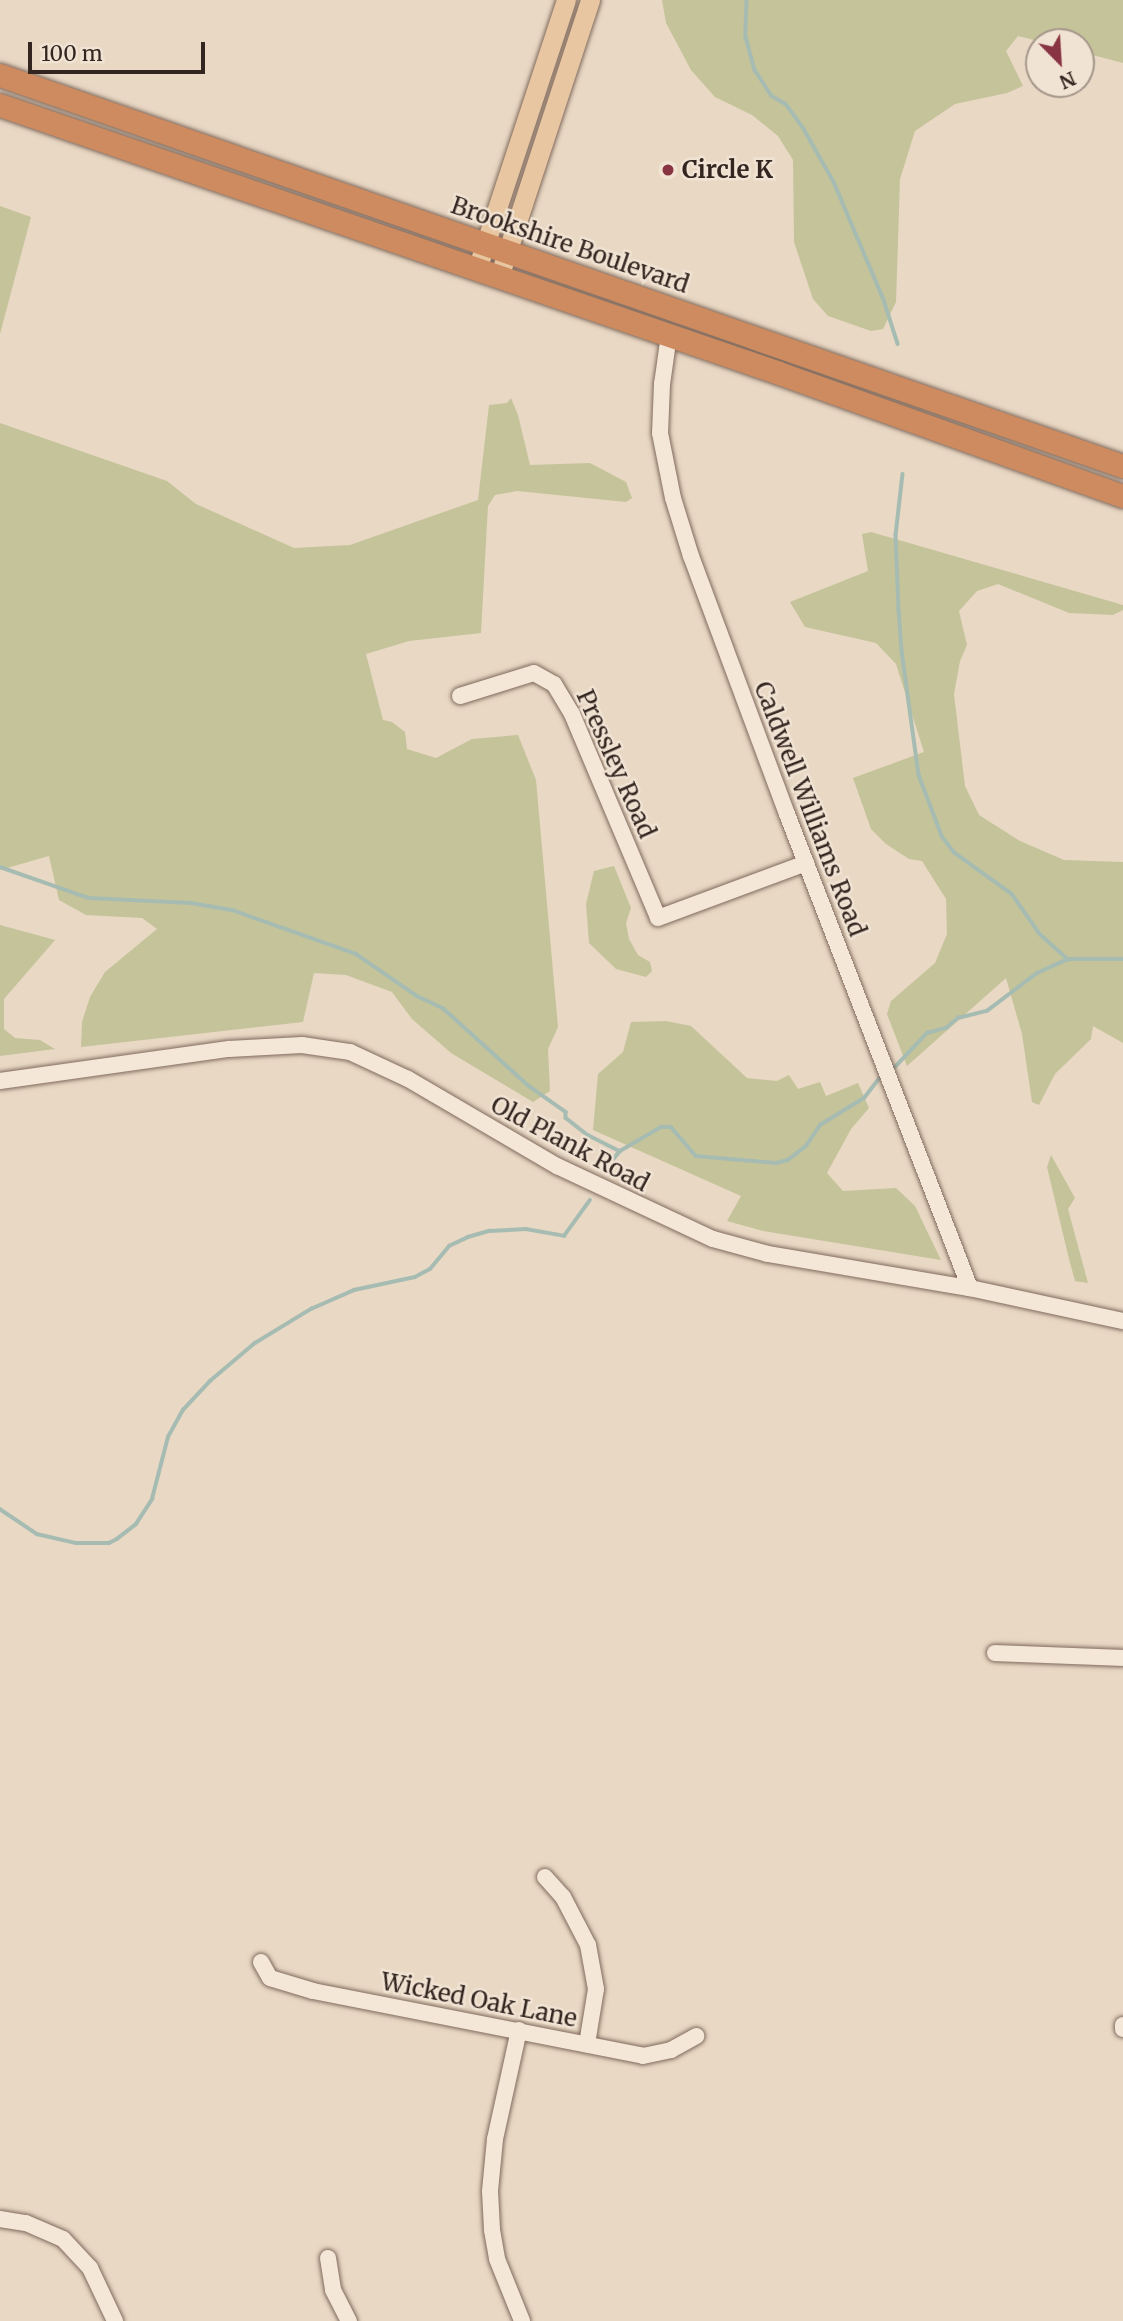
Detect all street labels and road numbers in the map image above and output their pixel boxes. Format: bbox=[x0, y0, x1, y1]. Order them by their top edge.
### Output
street label: Brookshire Boulevard bbox=[447, 191, 693, 299]
street label: Caldwell Williams Road bbox=[748, 678, 872, 940]
street label: Pressley Road bbox=[570, 685, 662, 843]
street label: Old Plank Road bbox=[486, 1090, 654, 1198]
street label: Wicked Oak Lane bbox=[379, 1967, 579, 2033]

